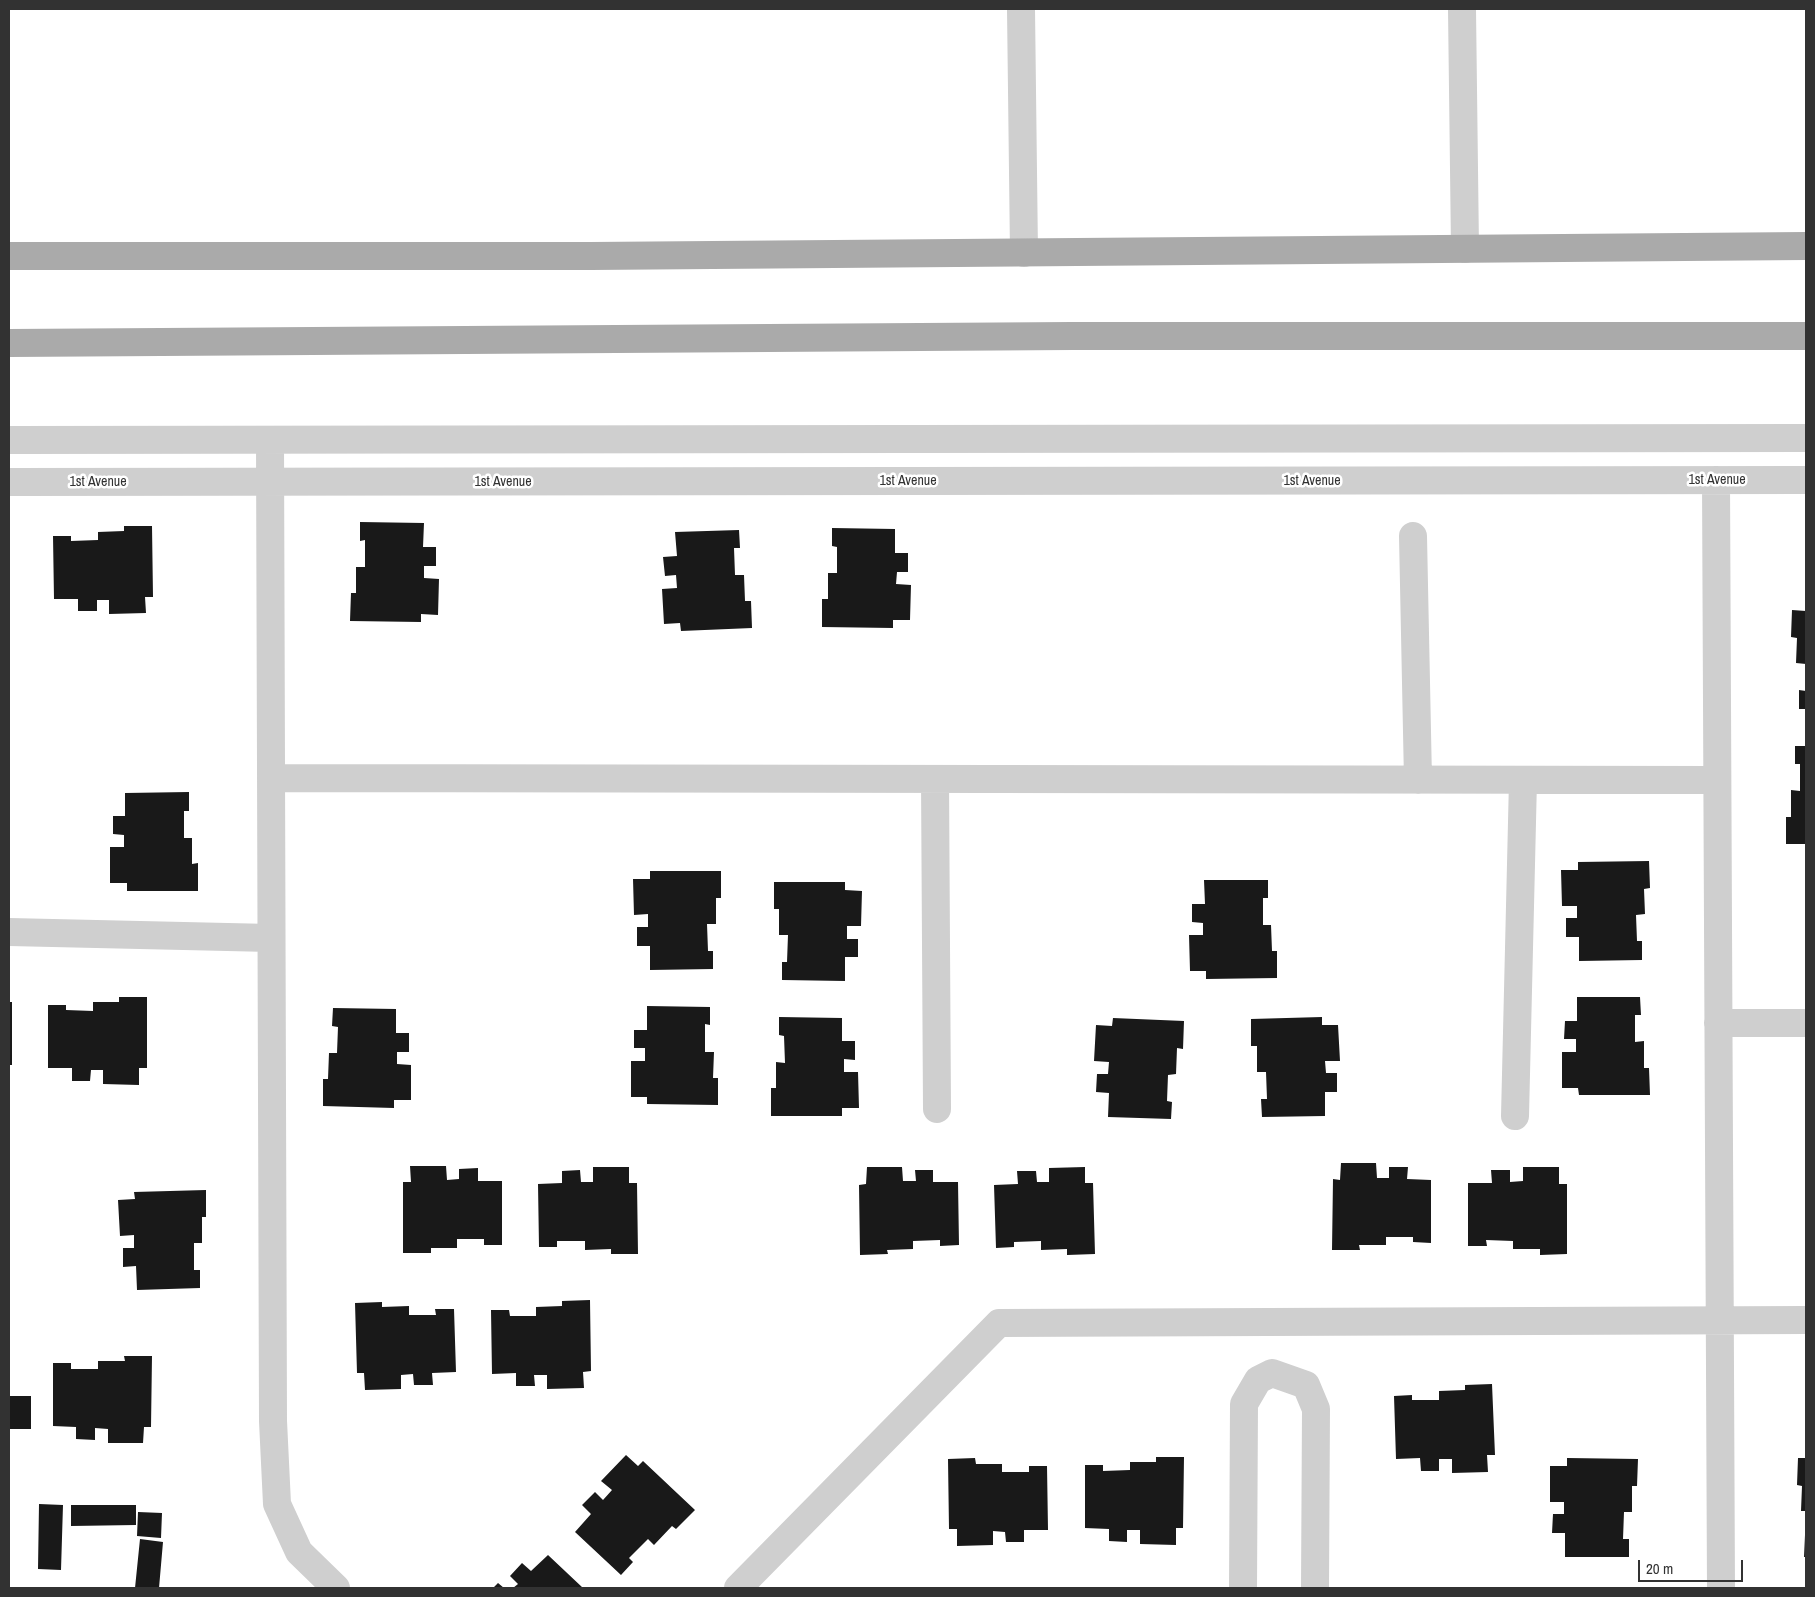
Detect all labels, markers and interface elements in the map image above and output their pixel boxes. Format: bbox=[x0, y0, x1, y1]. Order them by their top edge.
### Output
street label: 1st Avenue bbox=[1688, 472, 1746, 488]
street label: 1st Avenue bbox=[879, 473, 937, 489]
street label: 1st Avenue bbox=[1283, 473, 1341, 489]
street label: 1st Avenue bbox=[69, 474, 127, 490]
street label: 1st Avenue bbox=[474, 474, 532, 490]
scale bar bbox=[1640, 1550, 1745, 1582]
text: 20 m bbox=[1646, 1558, 1673, 1579]

